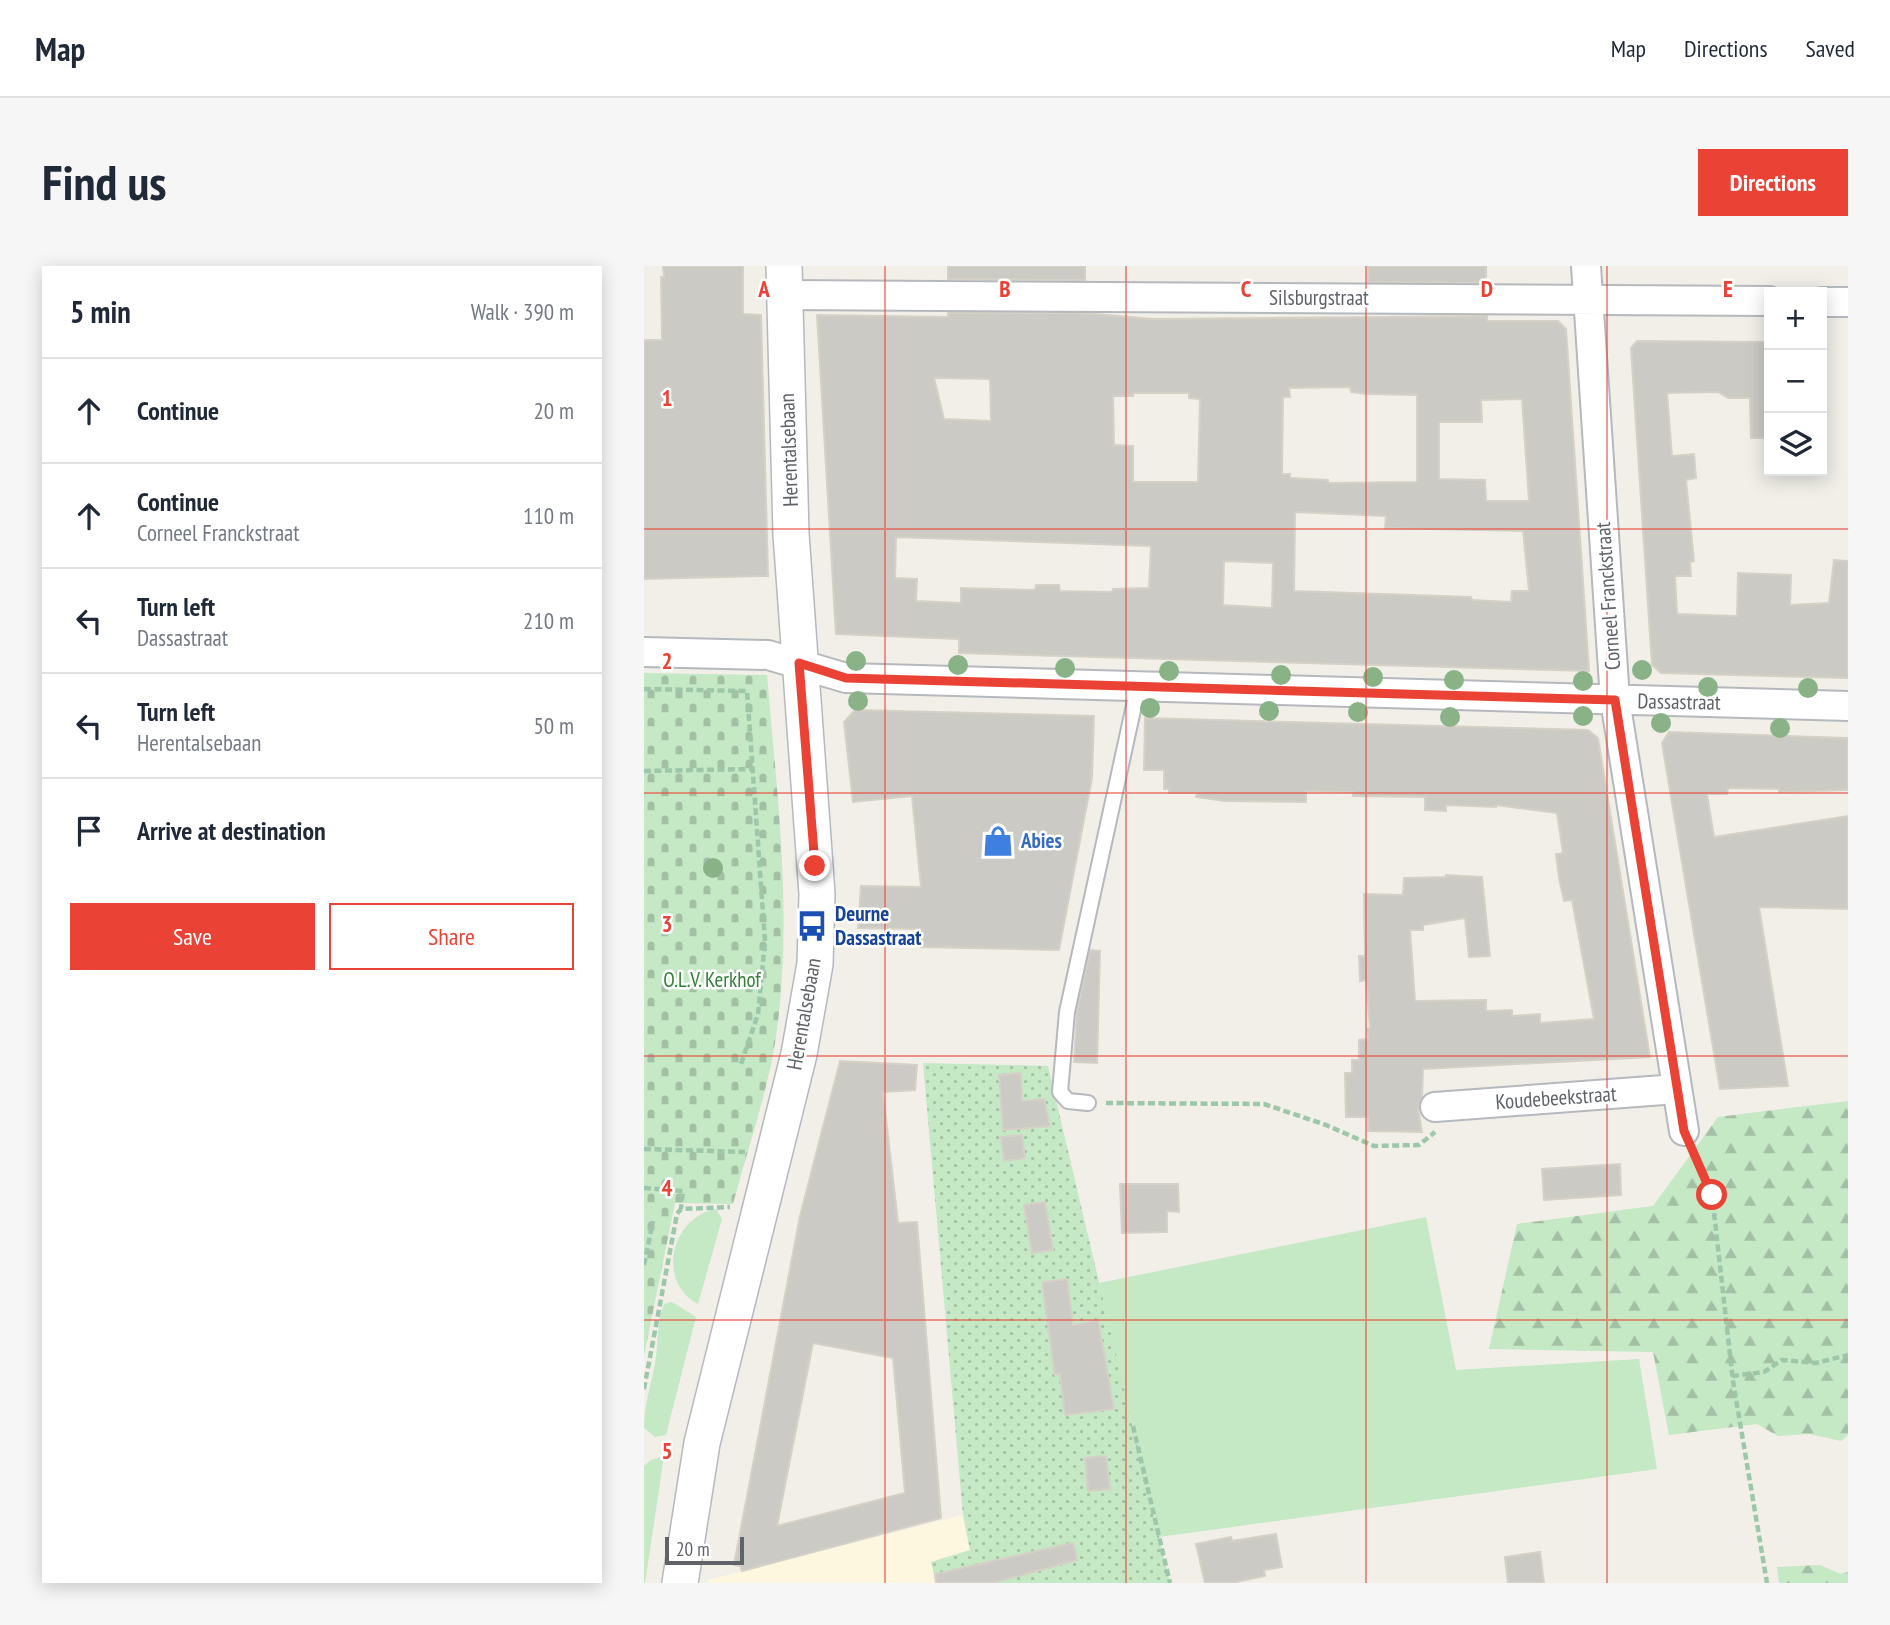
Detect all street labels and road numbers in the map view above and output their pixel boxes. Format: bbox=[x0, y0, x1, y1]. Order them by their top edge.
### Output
street label: Silsburgstraat bbox=[1269, 284, 1369, 311]
street label: Herentalsebaan bbox=[773, 393, 804, 507]
street label: Corneel Franckstraat bbox=[1589, 521, 1626, 671]
street label: Dassastraat bbox=[1637, 687, 1721, 716]
street label: Herentalsebaan bbox=[780, 956, 827, 1072]
street label: Koudebeekstraat bbox=[1495, 1080, 1618, 1115]

